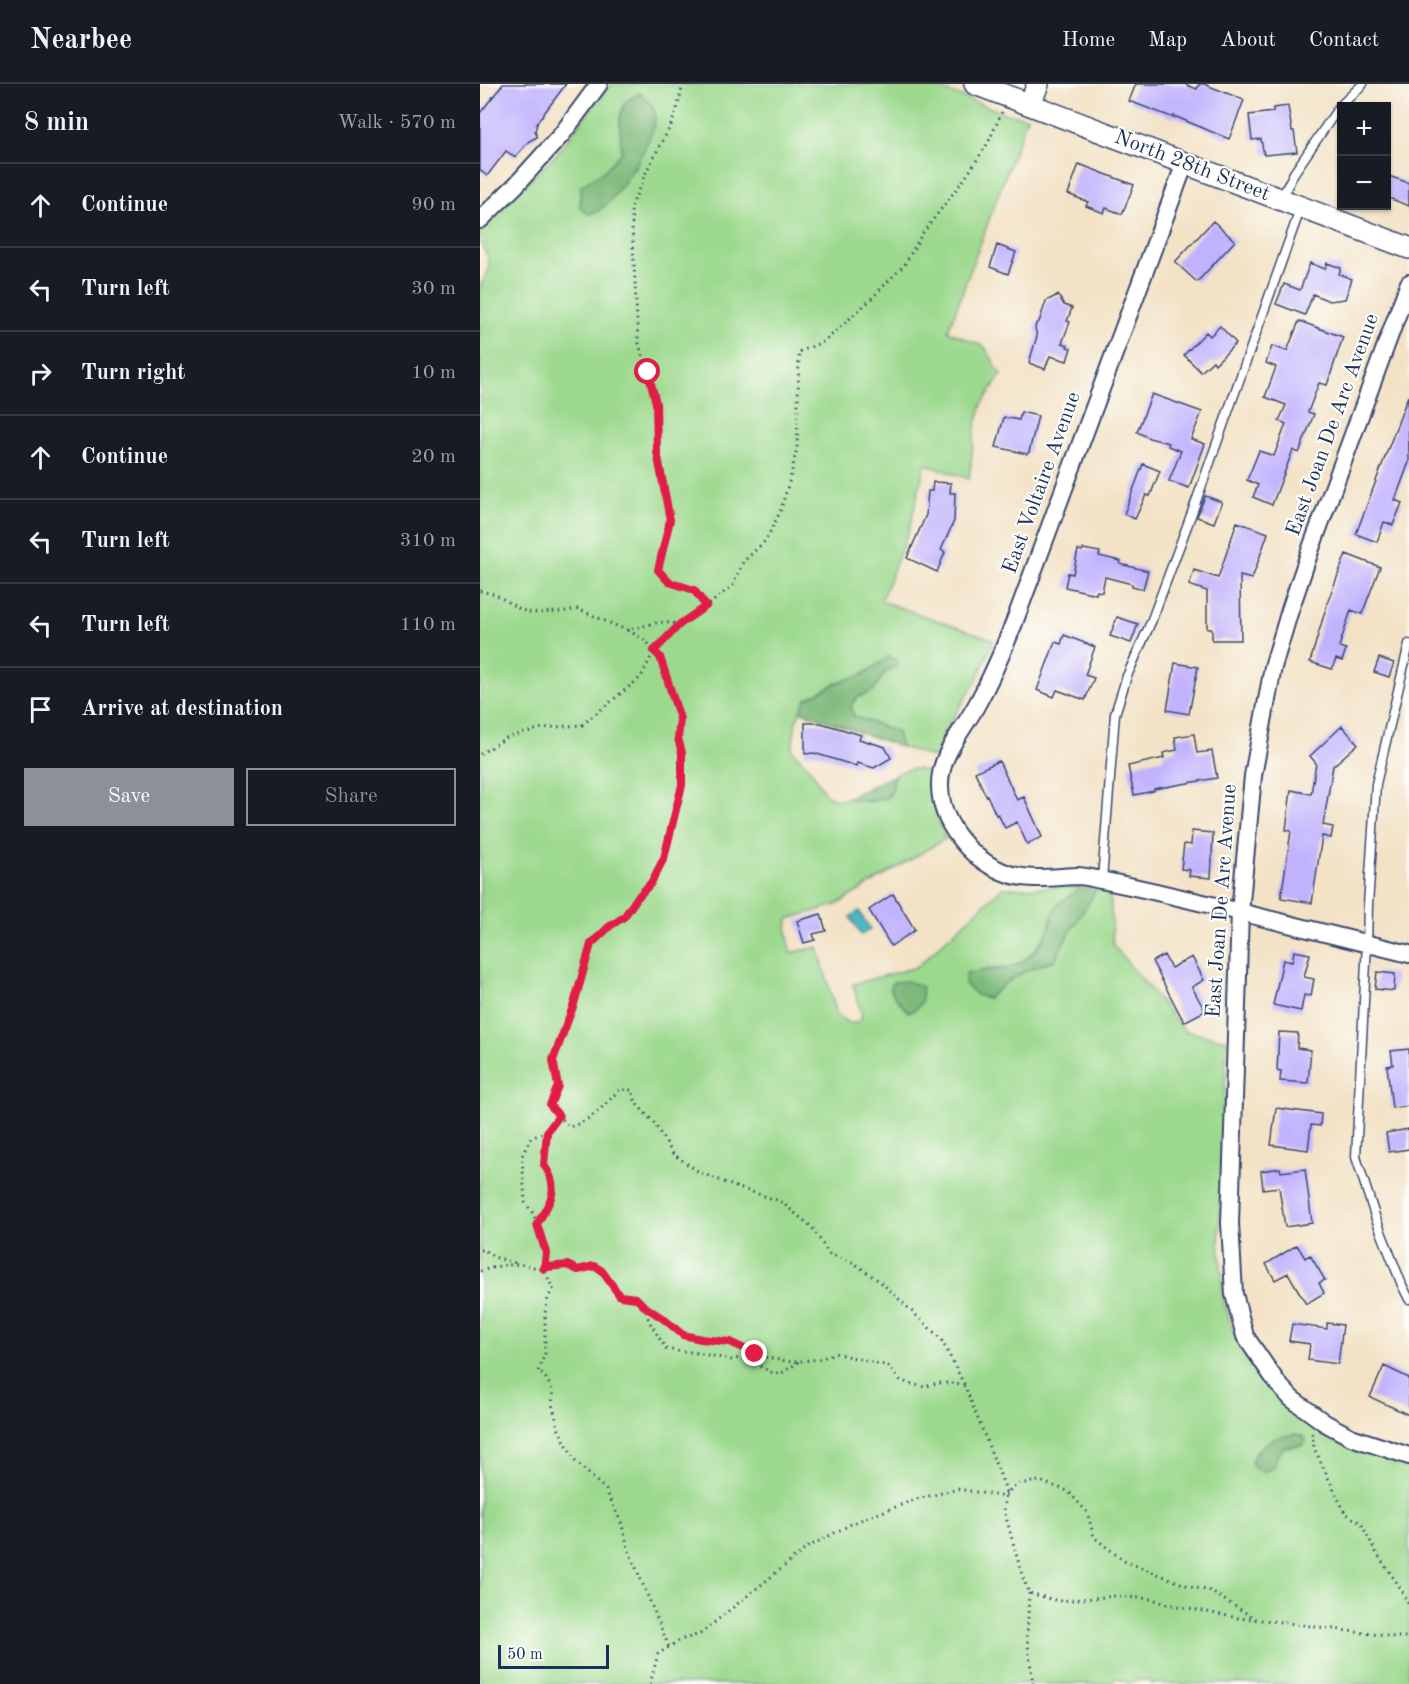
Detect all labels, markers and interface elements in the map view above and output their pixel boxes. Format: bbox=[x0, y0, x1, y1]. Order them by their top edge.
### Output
text: Nearbee bbox=[30, 27, 132, 55]
text: Home bbox=[1062, 30, 1115, 51]
text: Map bbox=[1148, 30, 1187, 51]
text: About bbox=[1220, 30, 1276, 51]
text: Contact bbox=[1309, 30, 1379, 51]
map controls bbox=[1337, 102, 1391, 210]
button: + bbox=[1337, 102, 1391, 156]
text: 8 min bbox=[24, 110, 89, 136]
text: Walk · 570 m bbox=[337, 113, 456, 133]
street label: North 28th Street bbox=[1111, 127, 1273, 205]
button: − bbox=[1337, 156, 1391, 210]
icon: ahead bbox=[24, 189, 57, 222]
text: Continue bbox=[81, 194, 168, 216]
text: 90 m bbox=[411, 195, 456, 215]
icon: left bbox=[24, 273, 57, 306]
text: Turn left bbox=[81, 278, 170, 300]
text: 30 m bbox=[411, 279, 456, 299]
street label: East Joan De Arc Avenue bbox=[1283, 311, 1383, 539]
icon: right bbox=[24, 357, 57, 390]
route start bbox=[634, 358, 660, 384]
text: Turn right bbox=[81, 362, 185, 384]
text: 10 m bbox=[411, 363, 456, 383]
street label: East Voltaire Avenue bbox=[999, 389, 1085, 577]
icon: ahead bbox=[24, 441, 57, 474]
text: Continue bbox=[81, 446, 168, 468]
text: 20 m bbox=[411, 447, 456, 467]
icon: left bbox=[24, 525, 57, 558]
text: Turn left bbox=[81, 530, 170, 552]
text: 310 m bbox=[400, 531, 456, 551]
icon: left bbox=[24, 609, 57, 642]
text: Turn left bbox=[81, 614, 170, 636]
text: 110 m bbox=[400, 615, 456, 635]
icon: arrive bbox=[24, 693, 57, 726]
text: Arrive at destination bbox=[81, 698, 283, 720]
button: Save bbox=[24, 768, 234, 826]
button: Share bbox=[246, 768, 456, 826]
street label: East Joan De Arc Avenue bbox=[1203, 783, 1241, 1019]
route end bbox=[741, 1340, 767, 1366]
scale bar bbox=[498, 1642, 609, 1670]
text: 50 m bbox=[507, 1647, 543, 1663]

